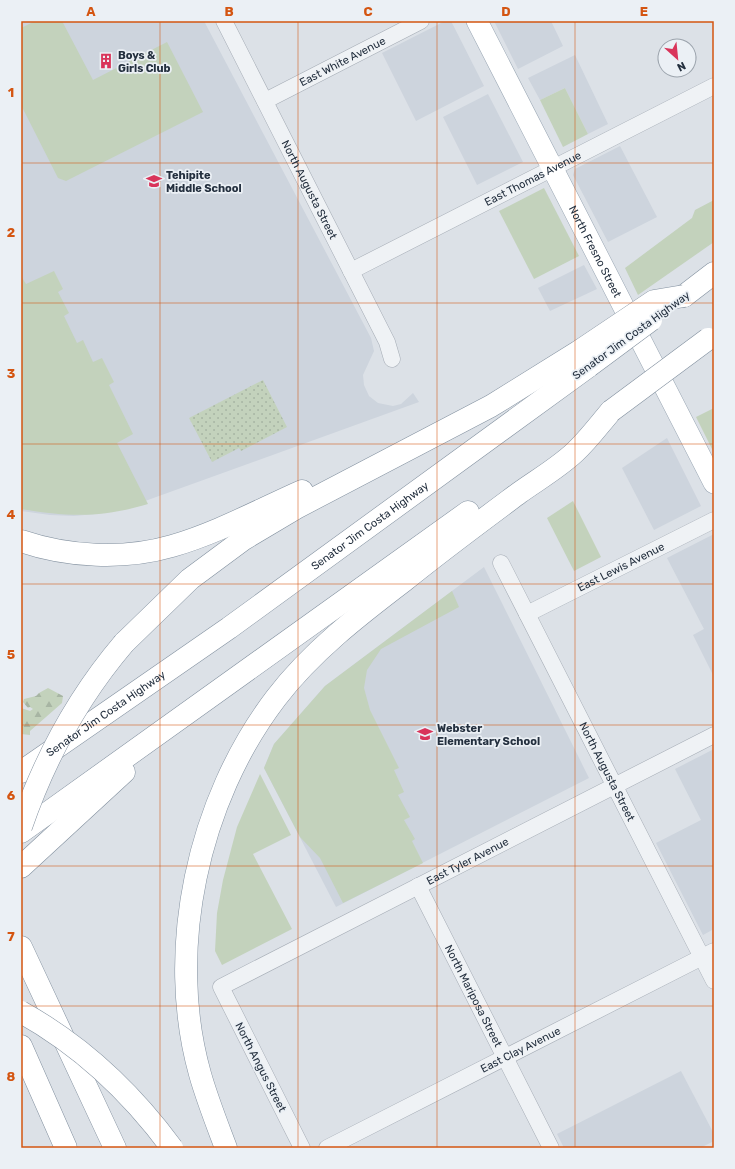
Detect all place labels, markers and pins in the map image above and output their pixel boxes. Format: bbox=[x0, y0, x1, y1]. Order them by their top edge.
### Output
place label: Boys & Girls Club bbox=[118, 49, 171, 75]
building icon: Boys & Girls Club bbox=[97, 52, 115, 70]
place label: Tehipite Middle School bbox=[166, 169, 242, 195]
school or university icon: Tehipite Middle School bbox=[145, 172, 163, 190]
place label: Webster Elementary School bbox=[437, 722, 540, 748]
school or university icon: Webster Elementary School bbox=[416, 725, 434, 743]

